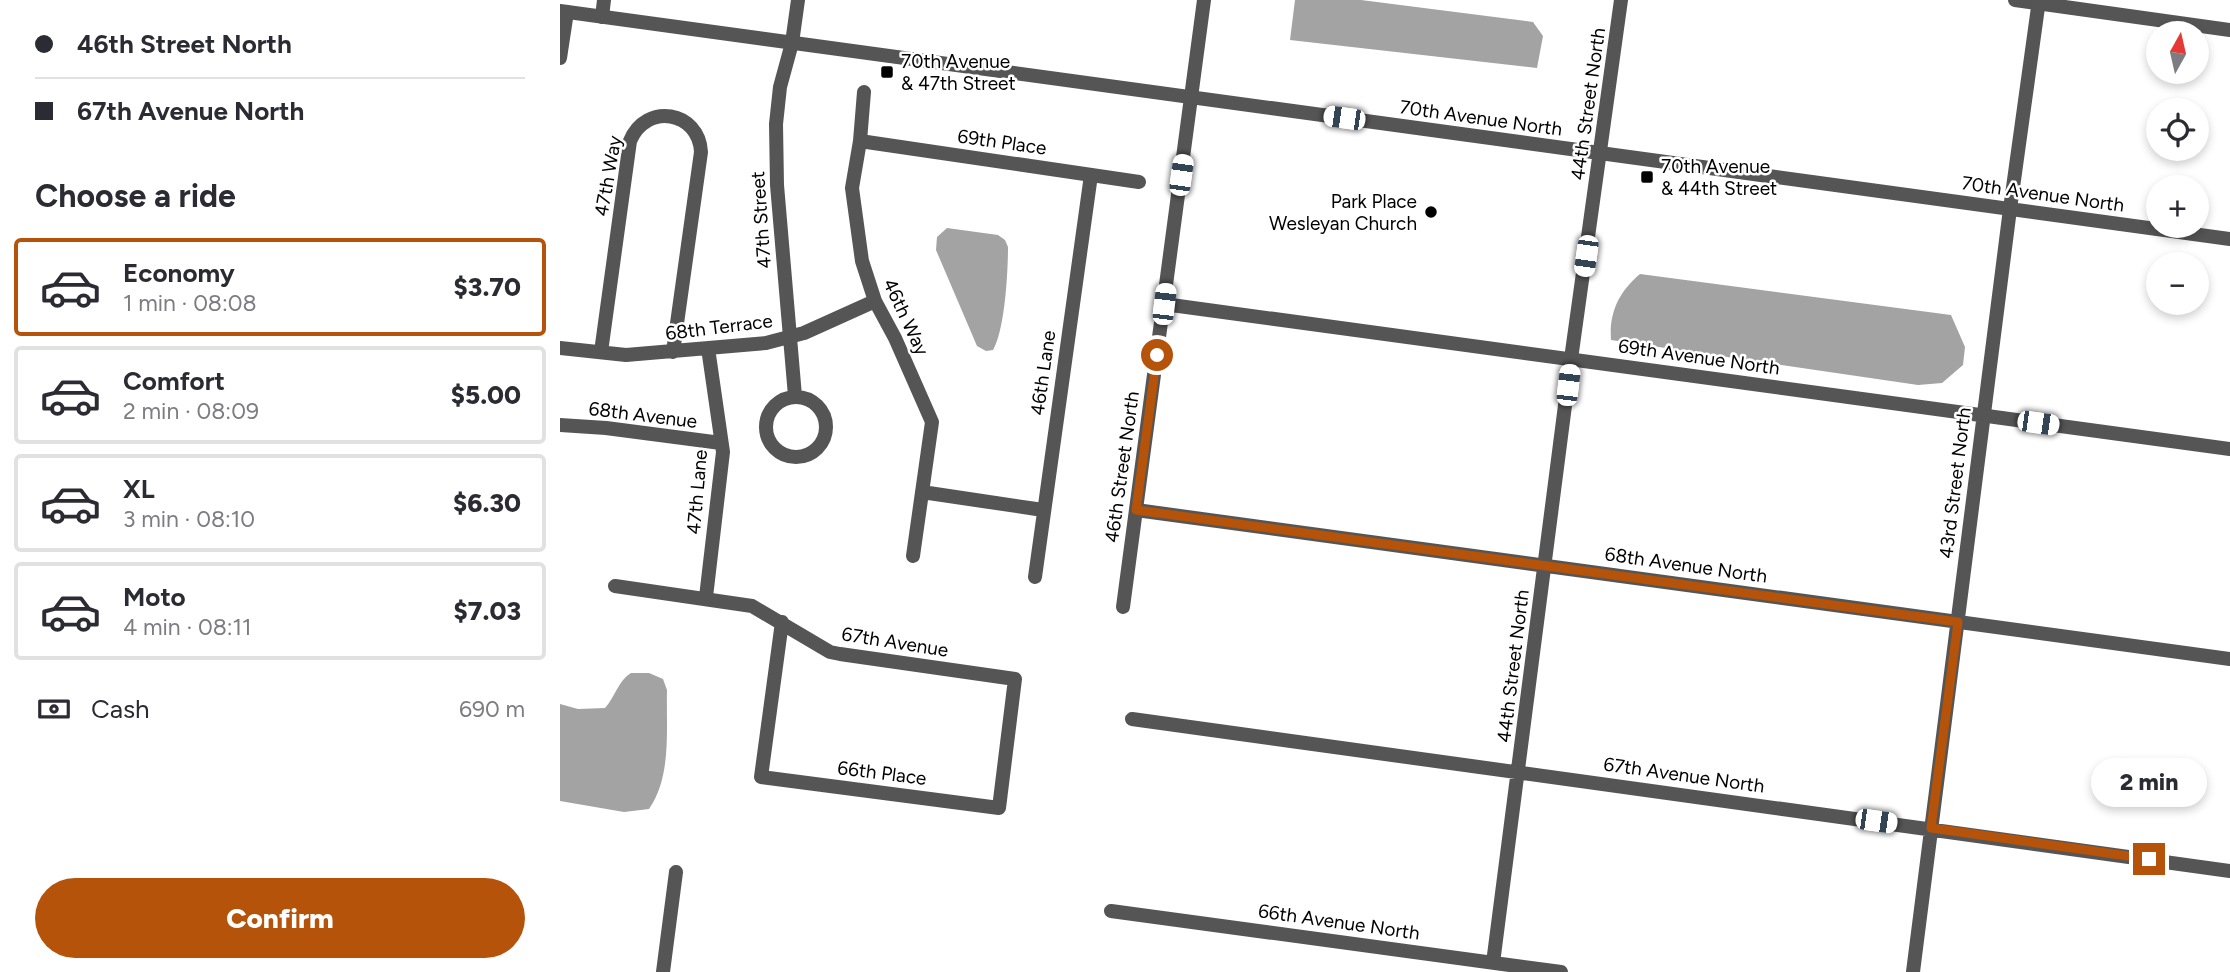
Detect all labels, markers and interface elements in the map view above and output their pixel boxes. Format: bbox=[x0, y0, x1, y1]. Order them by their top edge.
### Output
north arrow bbox=[2146, 21, 2208, 84]
map controls bbox=[2146, 21, 2209, 315]
street label: 44th Street North bbox=[1566, 26, 1610, 182]
text: 46th Street North bbox=[77, 28, 292, 60]
place label: 70th Avenue & 47th Street bbox=[901, 50, 1016, 95]
marker: 70th Avenue & 47th Street bbox=[879, 64, 895, 80]
text: 67th Avenue North bbox=[77, 95, 304, 127]
street label: 70th Avenue North bbox=[1398, 95, 1564, 141]
button: locate bbox=[2146, 98, 2209, 161]
car bbox=[1322, 105, 1367, 131]
street label: 69th Place bbox=[956, 124, 1048, 160]
street label: 47th Way bbox=[590, 134, 626, 218]
car bbox=[1168, 153, 1195, 197]
place label: 70th Avenue & 44th Street bbox=[1661, 155, 1777, 200]
marker: 70th Avenue & 44th Street bbox=[1639, 169, 1655, 185]
street label: 47th Street bbox=[746, 170, 776, 270]
street label: 70th Avenue North bbox=[1960, 171, 2126, 217]
button: + bbox=[2146, 175, 2209, 238]
text: Choose a ride bbox=[35, 177, 236, 215]
place label: Park Place Wesleyan Church bbox=[1269, 190, 1417, 235]
marker: Park Place Wesleyan Church bbox=[1423, 204, 1439, 220]
car bbox=[1573, 234, 1600, 278]
button: − bbox=[2146, 252, 2209, 315]
icon: car bbox=[39, 256, 102, 319]
text: Economy bbox=[123, 257, 235, 289]
text: $3.70 bbox=[454, 271, 521, 303]
street label: 46th Way bbox=[878, 275, 934, 359]
car bbox=[1152, 282, 1177, 326]
text: 1 min · 08:08 bbox=[123, 289, 257, 317]
street label: 68th Terrace bbox=[664, 309, 774, 345]
street label: 46th Lane bbox=[1026, 329, 1060, 417]
street label: 69th Avenue North bbox=[1617, 334, 1781, 380]
route start bbox=[1141, 339, 1173, 371]
car bbox=[1556, 363, 1581, 407]
icon: car bbox=[39, 364, 102, 427]
text: Comfort bbox=[123, 365, 225, 397]
text: $5.00 bbox=[451, 379, 521, 411]
street label: 46th Street North bbox=[1100, 390, 1144, 544]
text: 2 min · 08:09 bbox=[123, 397, 259, 425]
street label: 68th Avenue bbox=[587, 397, 699, 433]
street label: 43rd Street North bbox=[1934, 406, 1976, 560]
car bbox=[2016, 410, 2061, 436]
street label: 47th Lane bbox=[682, 449, 712, 535]
icon: car bbox=[39, 472, 102, 535]
text: XL bbox=[123, 473, 155, 505]
text: $6.30 bbox=[453, 487, 521, 519]
text: 3 min · 08:10 bbox=[123, 505, 255, 533]
street label: 68th Avenue North bbox=[1603, 542, 1769, 588]
icon: car bbox=[39, 580, 102, 643]
text: Moto bbox=[123, 581, 186, 613]
street label: 44th Street North bbox=[1492, 588, 1534, 744]
text: $7.03 bbox=[454, 595, 521, 627]
text: 4 min · 08:11 bbox=[123, 613, 252, 641]
street label: 67th Avenue bbox=[840, 622, 950, 662]
icon: cash bbox=[35, 690, 73, 728]
text: Cash bbox=[91, 693, 150, 725]
text: 690 m bbox=[459, 695, 525, 723]
street label: 67th Avenue North bbox=[1602, 752, 1766, 798]
street label: 66th Place bbox=[836, 756, 928, 790]
callout: 2 min bbox=[2091, 758, 2207, 806]
text: 2 min bbox=[2120, 768, 2178, 796]
car bbox=[1854, 808, 1899, 834]
route end bbox=[2133, 843, 2165, 875]
button: Confirm bbox=[35, 878, 525, 958]
street label: 66th Avenue North bbox=[1257, 899, 1421, 945]

